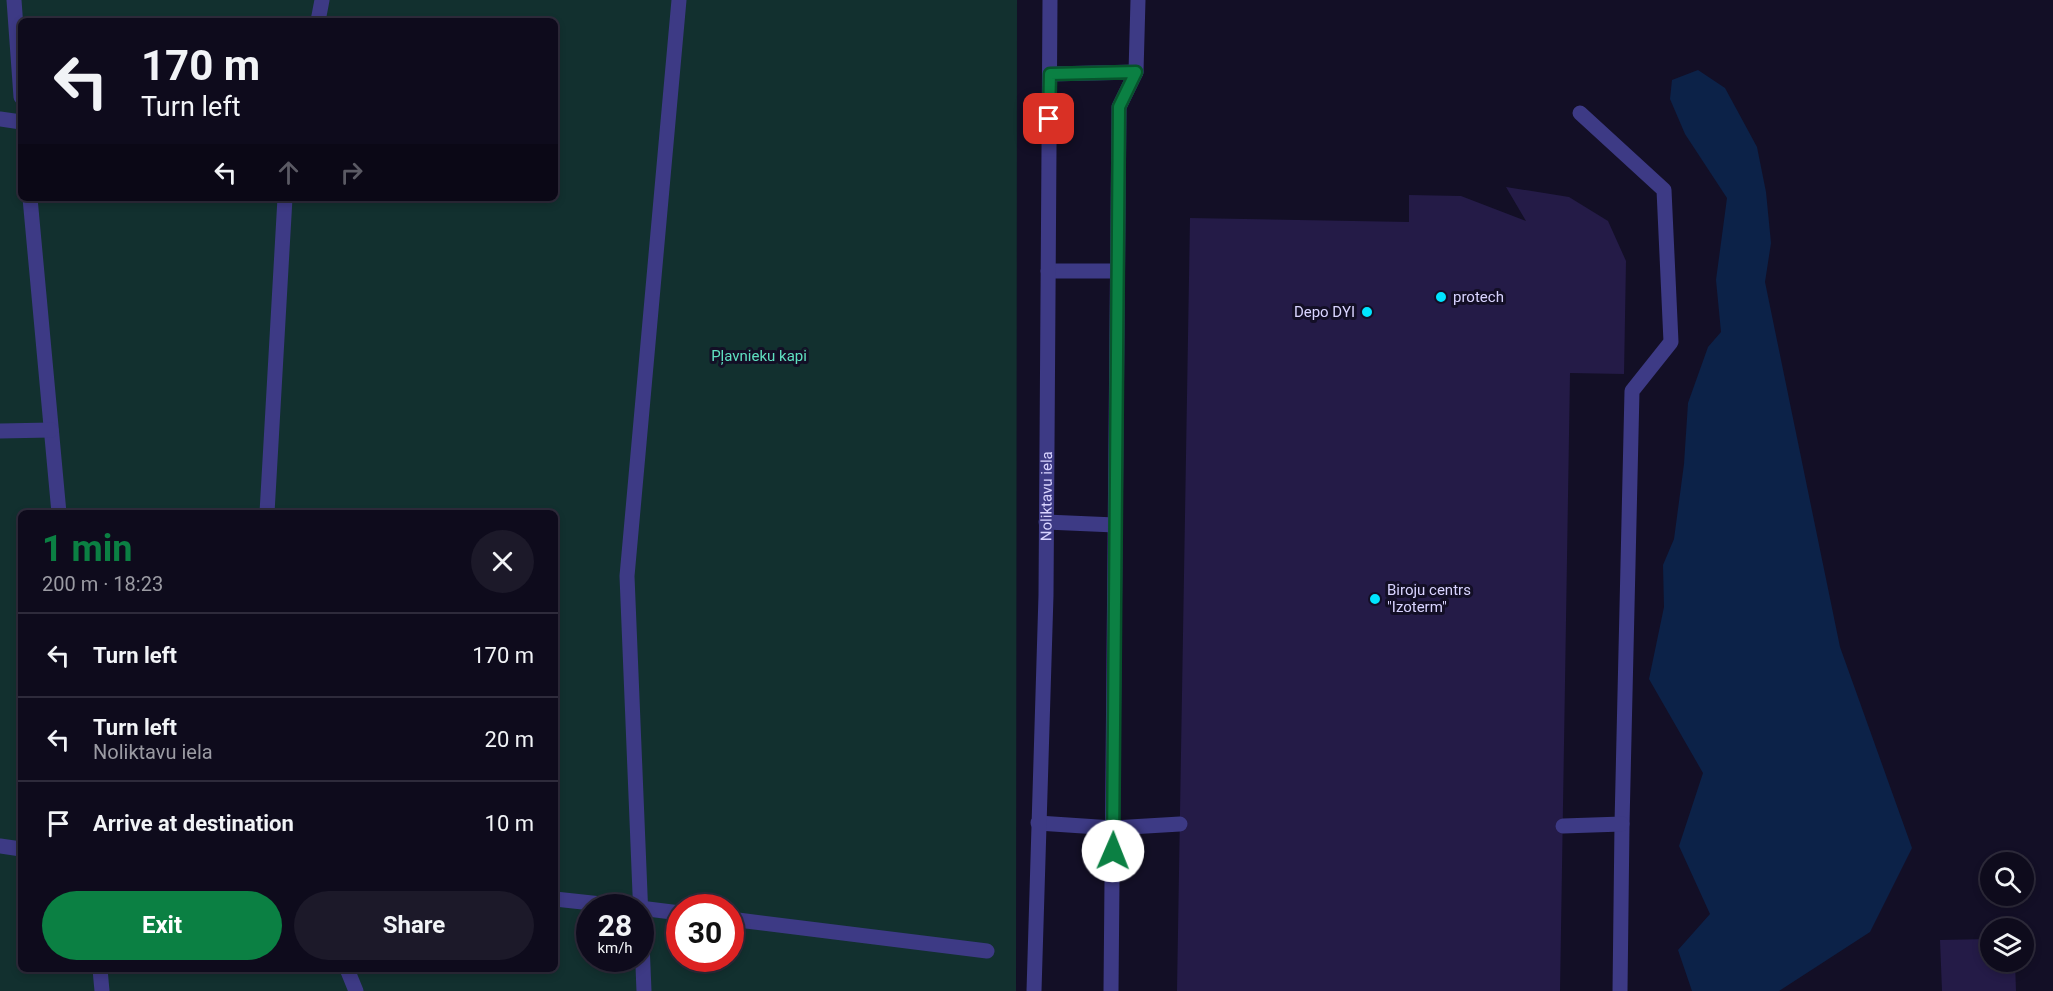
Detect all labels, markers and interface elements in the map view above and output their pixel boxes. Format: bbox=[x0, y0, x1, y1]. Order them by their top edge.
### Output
text: 170 m bbox=[141, 41, 260, 90]
icon: left bbox=[42, 42, 120, 120]
text: Turn left bbox=[141, 91, 241, 123]
pin bbox=[1023, 93, 1074, 144]
icon: arrive bbox=[1032, 102, 1065, 135]
icon: left bbox=[209, 156, 242, 189]
icon: ahead bbox=[272, 156, 305, 189]
icon: right bbox=[335, 156, 368, 189]
place label: protech bbox=[1453, 288, 1504, 306]
marker: protech bbox=[1434, 290, 1448, 304]
place label: Depo DYI bbox=[1294, 303, 1355, 321]
marker: Depo DYI bbox=[1360, 305, 1374, 319]
park label: Pļavnieku kapi bbox=[711, 347, 807, 365]
street label: Noliktavu iela bbox=[1037, 451, 1056, 541]
text: 1 min bbox=[42, 528, 133, 570]
button: close bbox=[471, 530, 534, 593]
text: 200 m · 18:23 bbox=[42, 572, 163, 596]
place label: Biroju centrs "Izoterm" bbox=[1387, 581, 1471, 616]
marker: Biroju centrs "Izoterm" bbox=[1368, 592, 1382, 606]
icon: left bbox=[42, 639, 75, 672]
text: Turn left bbox=[93, 643, 177, 668]
text: 170 m bbox=[472, 643, 534, 668]
text: Turn left bbox=[93, 715, 177, 740]
icon: left bbox=[42, 723, 75, 756]
text: 20 m bbox=[485, 727, 534, 752]
text: Noliktavu iela bbox=[93, 740, 213, 764]
icon: arrive bbox=[42, 807, 75, 840]
text: Arrive at destination bbox=[93, 811, 294, 836]
text: 10 m bbox=[485, 811, 534, 836]
position arrow bbox=[1081, 819, 1145, 883]
map controls bbox=[1980, 852, 2034, 972]
button: search bbox=[1980, 852, 2034, 906]
button: Exit bbox=[42, 891, 282, 960]
button: Share bbox=[294, 891, 534, 960]
speed limit sign: 30 bbox=[666, 894, 744, 972]
text: 28 bbox=[598, 908, 632, 943]
button: layers bbox=[1980, 918, 2034, 972]
text: km/h bbox=[597, 939, 633, 957]

